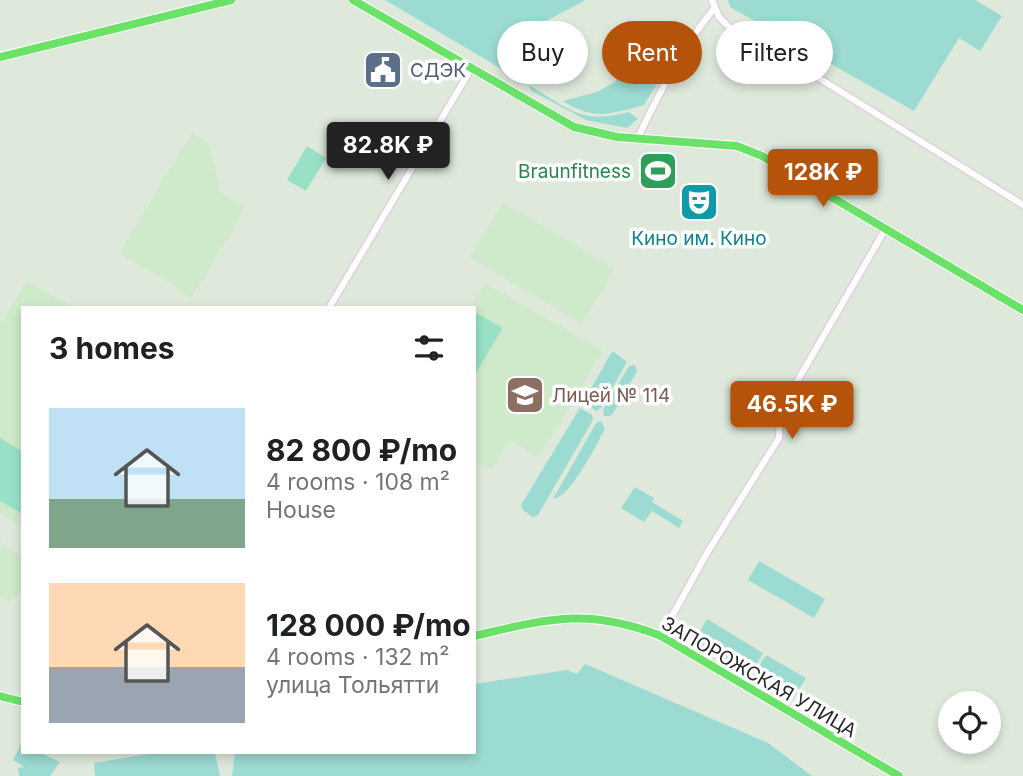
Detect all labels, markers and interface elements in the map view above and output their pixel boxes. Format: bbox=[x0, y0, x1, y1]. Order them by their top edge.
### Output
chip: Buy bbox=[497, 21, 588, 84]
chip: Rent bbox=[602, 21, 702, 84]
chip: Filters bbox=[716, 21, 833, 84]
public building icon: СДЭК bbox=[362, 49, 404, 91]
place label: СДЭК bbox=[410, 59, 466, 82]
pin: 82.8K ₽ bbox=[323, 122, 453, 182]
text: 82.8K ₽ bbox=[343, 131, 433, 159]
sports icon: Braunfitness bbox=[637, 150, 679, 192]
pin: 128K ₽ bbox=[766, 150, 880, 209]
text: 128K ₽ bbox=[784, 158, 862, 186]
place label: Braunfitness bbox=[518, 160, 631, 183]
theatre icon: Кино им. Кино bbox=[678, 181, 720, 223]
place label: Кино им. Кино bbox=[631, 227, 767, 250]
icon: filters bbox=[410, 329, 448, 367]
text: 3 homes bbox=[49, 330, 175, 366]
school or university icon: Лицей № 114 bbox=[504, 374, 546, 416]
pin: 46.5K ₽ bbox=[727, 382, 857, 441]
place label: Лицей № 114 bbox=[552, 384, 670, 407]
text: 46.5K ₽ bbox=[746, 390, 838, 418]
text: 82 800 ₽/mo bbox=[266, 432, 457, 468]
icon: home bbox=[105, 436, 189, 520]
text: 4 rooms · 108 m² bbox=[266, 468, 450, 496]
text: House bbox=[266, 496, 336, 524]
text: 128 000 ₽/mo bbox=[266, 607, 471, 643]
icon: home bbox=[105, 611, 189, 695]
street label: ЗАПОРОЖСКАЯ УЛИЦА bbox=[657, 612, 861, 742]
text: 4 rooms · 132 m² bbox=[266, 643, 449, 671]
text: улица Тольятти bbox=[266, 671, 439, 699]
map controls bbox=[938, 691, 1001, 754]
button: locate bbox=[938, 691, 1001, 754]

